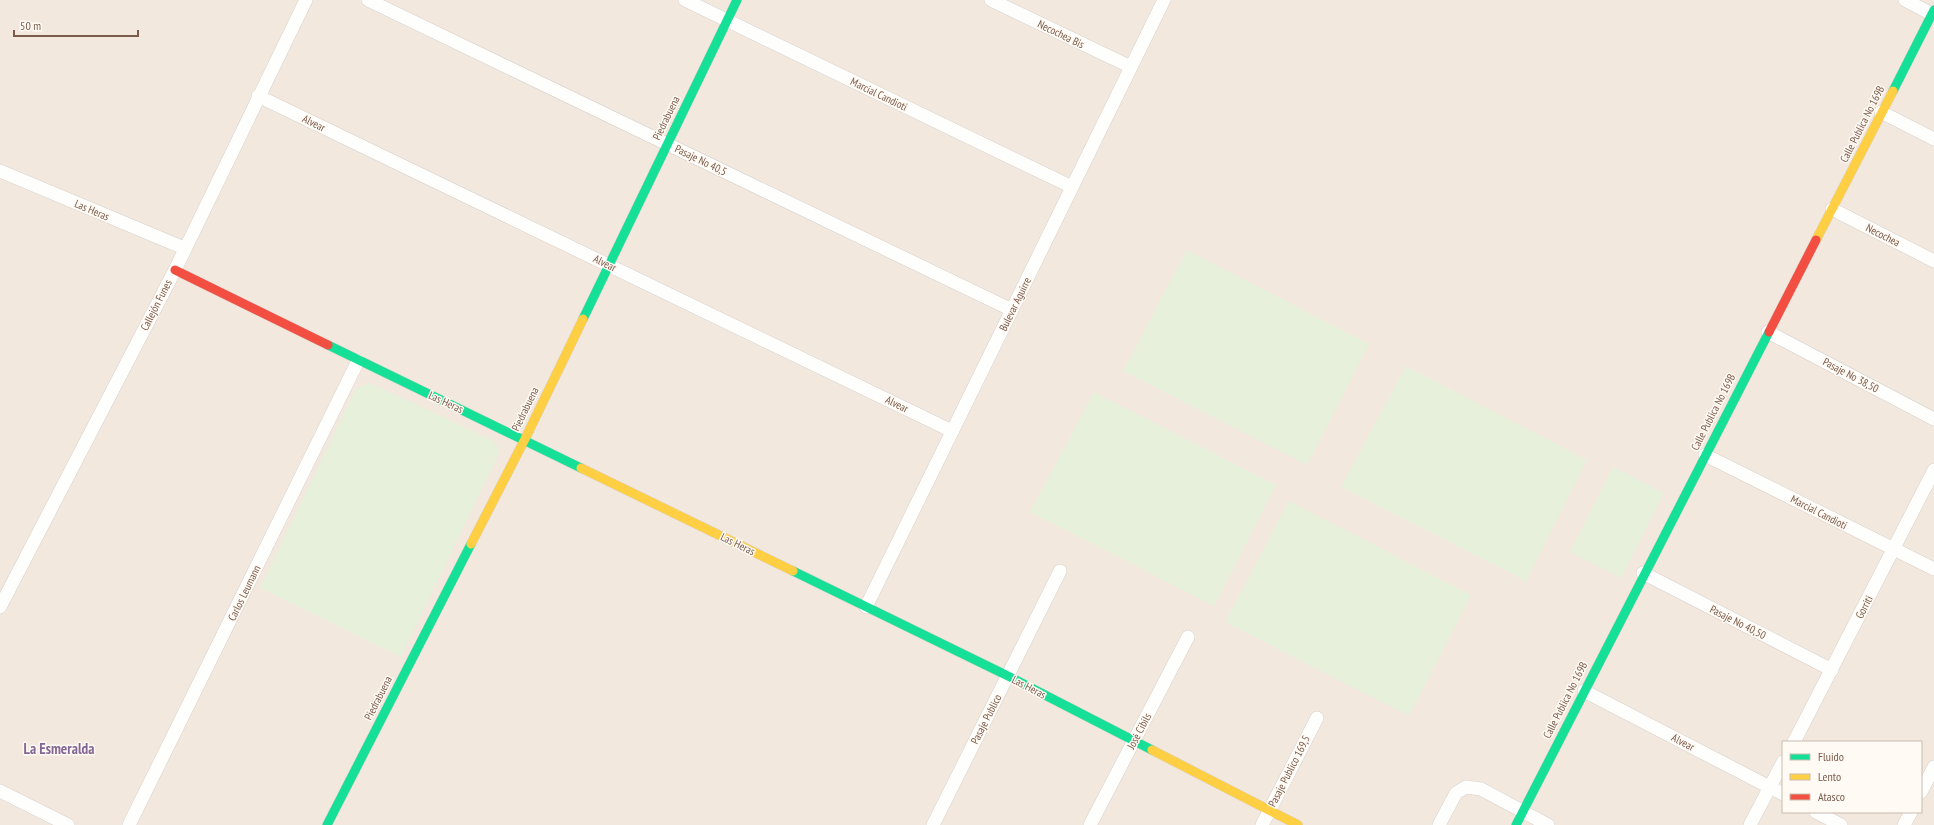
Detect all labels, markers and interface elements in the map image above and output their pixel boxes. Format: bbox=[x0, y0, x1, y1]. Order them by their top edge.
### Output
scale bar bbox=[14, 12, 138, 38]
street label: Necochea Bis bbox=[1035, 17, 1087, 51]
text: 50 m bbox=[20, 18, 41, 33]
street label: Marcial Candioti bbox=[848, 74, 910, 114]
street label: Calle Publica No 169B bbox=[1837, 83, 1887, 165]
street label: Piedrabuena bbox=[649, 94, 683, 142]
street label: Alvear bbox=[300, 111, 328, 135]
street label: Pasaje No 40,5 bbox=[673, 141, 729, 179]
street label: Las Heras bbox=[72, 196, 112, 224]
street label: Necochea bbox=[1864, 220, 1902, 250]
street label: Alvear bbox=[591, 251, 619, 275]
street label: Bulevar Aguirre bbox=[996, 274, 1034, 333]
street label: Callejón Funes bbox=[137, 277, 175, 333]
street label: Pasaje No 38,50 bbox=[1821, 354, 1881, 396]
street label: Calle Publica No 169B bbox=[1688, 371, 1738, 453]
street label: Piedrabuena bbox=[508, 385, 542, 433]
street label: Las Heras bbox=[427, 388, 466, 416]
street label: Alvear bbox=[883, 392, 911, 416]
street label: Marcial Candioti bbox=[1788, 492, 1850, 532]
street label: Las Heras bbox=[719, 530, 758, 558]
street label: Carlos Leumann bbox=[224, 563, 264, 623]
street label: Gorriti bbox=[1852, 593, 1876, 621]
street label: Pasaje No 40,50 bbox=[1708, 602, 1769, 642]
street label: Calle Publica No 169B bbox=[1540, 659, 1590, 741]
street label: Las Heras bbox=[1010, 672, 1049, 702]
street label: Piedrabuena bbox=[361, 674, 395, 722]
street label: Pasaje Publico bbox=[967, 692, 1005, 746]
street label: José Cibils bbox=[1123, 710, 1154, 752]
street label: Alvear bbox=[1669, 730, 1697, 754]
street label: Pasaje Publico 169,5 bbox=[1265, 733, 1313, 809]
district label: La Esmeralda bbox=[24, 739, 94, 758]
legend bbox=[1782, 741, 1922, 813]
text: Fluido bbox=[1818, 749, 1844, 764]
text: Lento bbox=[1818, 769, 1841, 784]
text: Atasco bbox=[1818, 789, 1845, 804]

